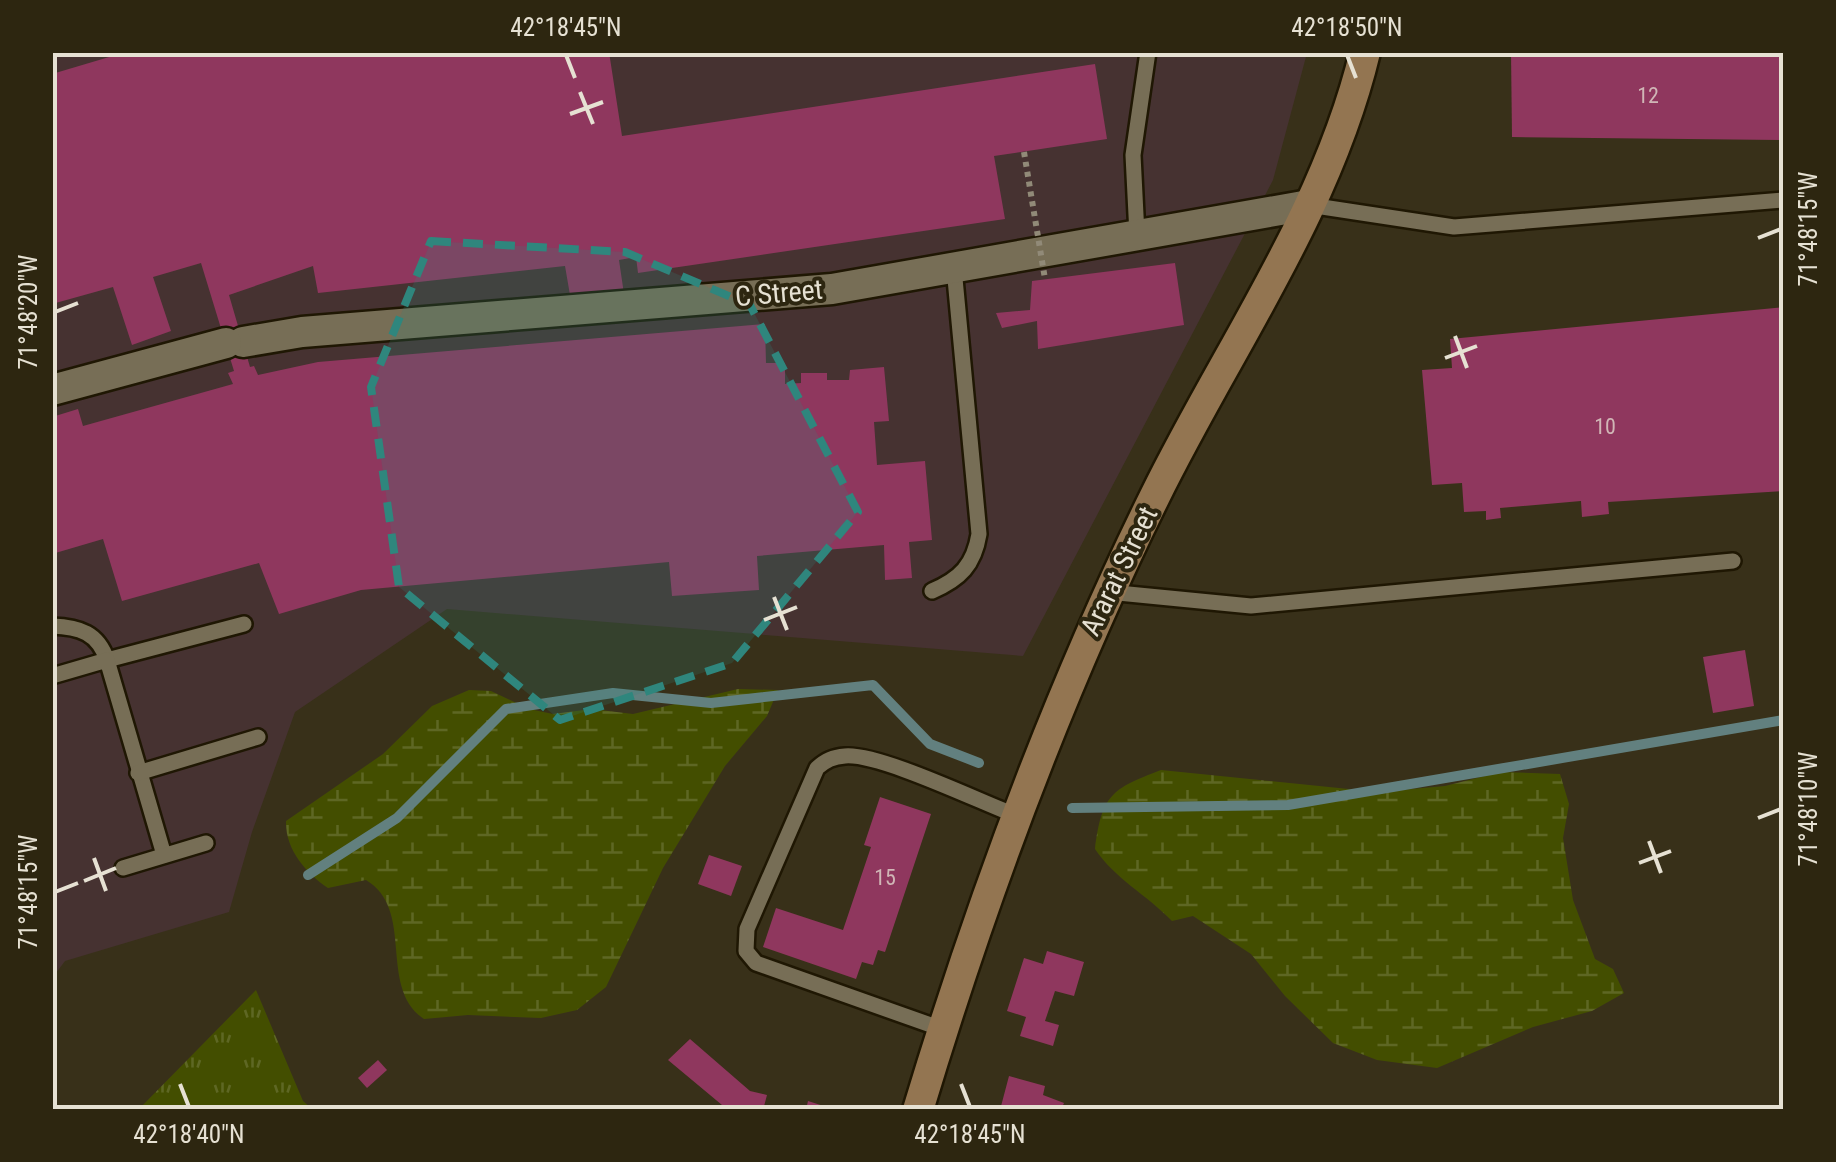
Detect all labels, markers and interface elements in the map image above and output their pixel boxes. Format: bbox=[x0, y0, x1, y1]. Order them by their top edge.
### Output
text: 42°18'45"N bbox=[510, 13, 622, 42]
text: 42°18'50"N bbox=[1291, 13, 1403, 42]
house number: 12 bbox=[1637, 83, 1659, 108]
text: 71°48'15"W bbox=[1794, 172, 1823, 286]
text: 71°48'20"W bbox=[14, 255, 43, 369]
street label: C Street bbox=[734, 273, 824, 313]
house number: 10 bbox=[1594, 414, 1616, 439]
street label: Ararat Street bbox=[1074, 501, 1164, 641]
text: 71°48'10"W bbox=[1794, 752, 1823, 866]
text: 71°48'15"W bbox=[14, 835, 43, 949]
house number: 15 bbox=[874, 865, 896, 890]
text: 42°18'40"N bbox=[133, 1120, 245, 1149]
text: 42°18'45"N bbox=[914, 1120, 1026, 1149]

